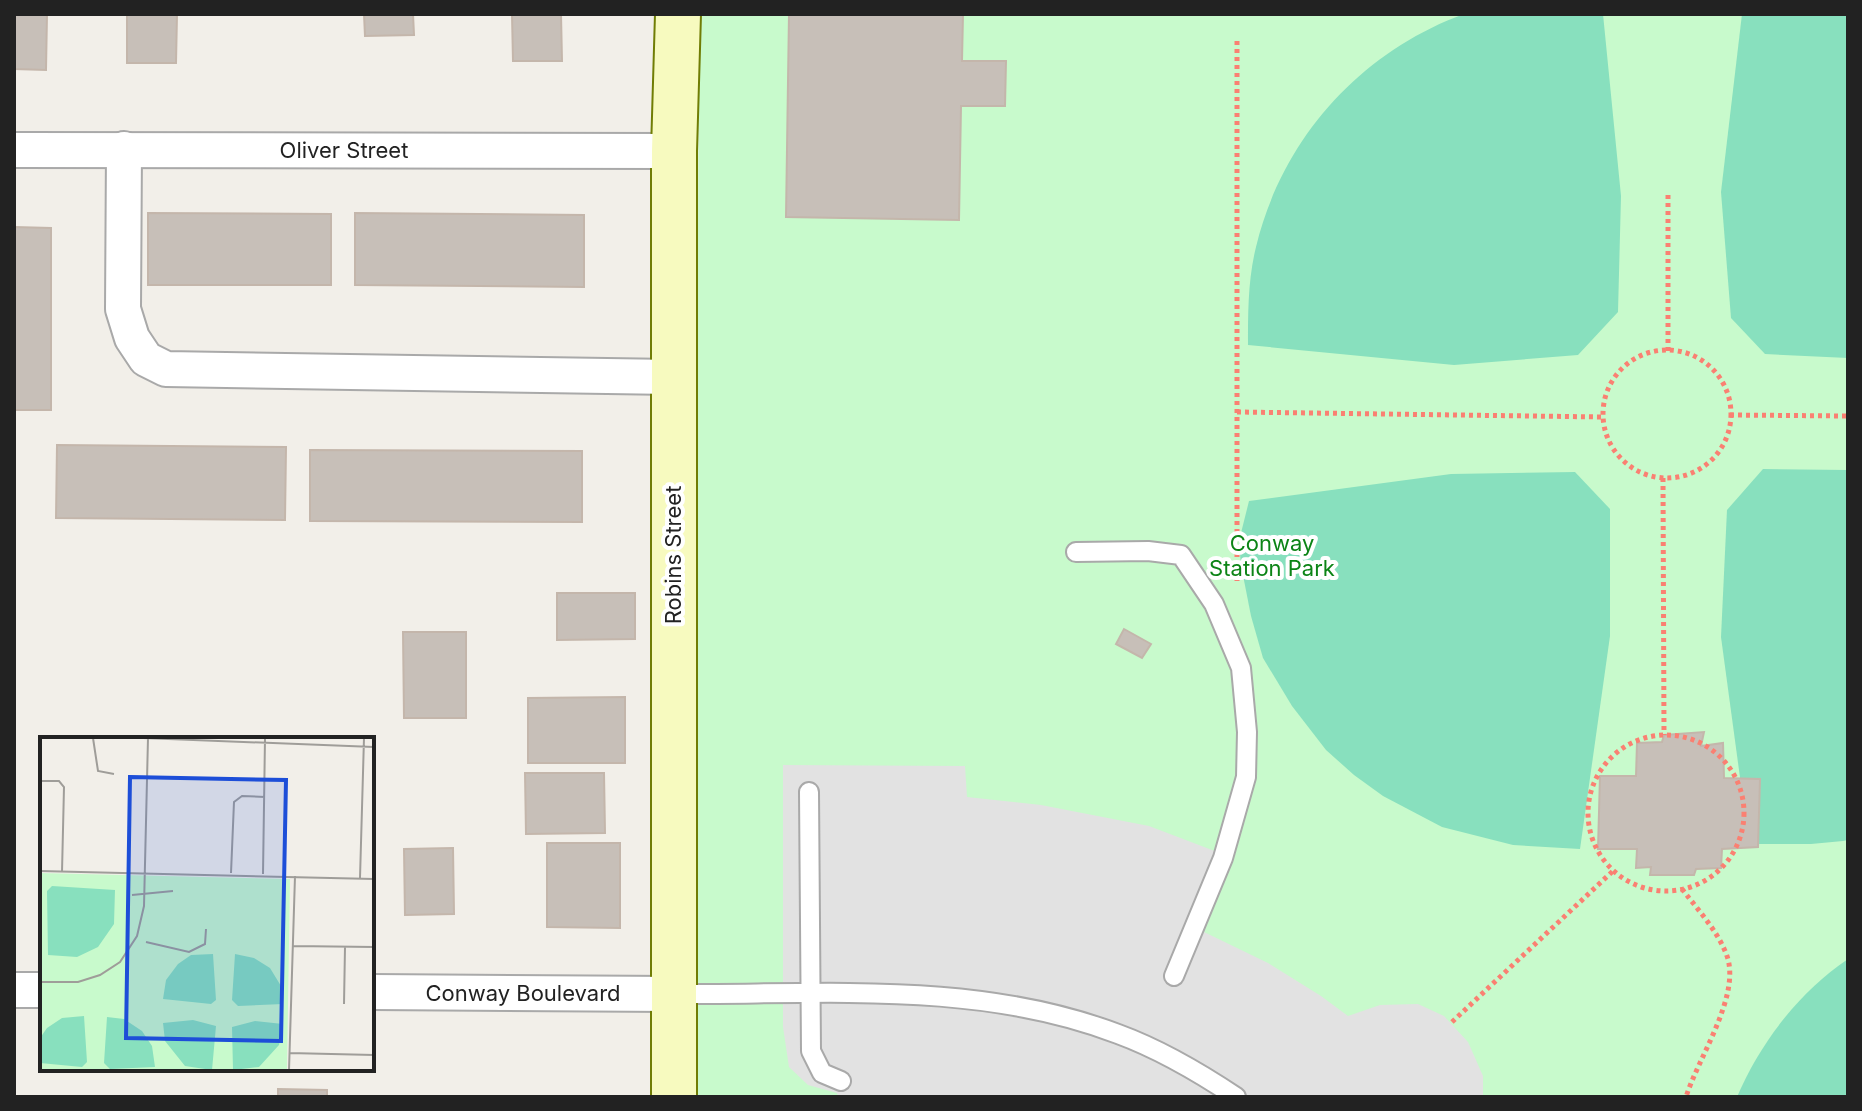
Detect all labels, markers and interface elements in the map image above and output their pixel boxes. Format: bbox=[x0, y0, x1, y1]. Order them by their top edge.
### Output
street label: Oliver Street bbox=[280, 137, 408, 163]
street label: Robins Street bbox=[660, 486, 686, 624]
park label: Conway Station Park bbox=[1209, 530, 1335, 581]
inset map bbox=[40, 737, 374, 1071]
street label: Conway Boulevard bbox=[425, 980, 621, 1006]

